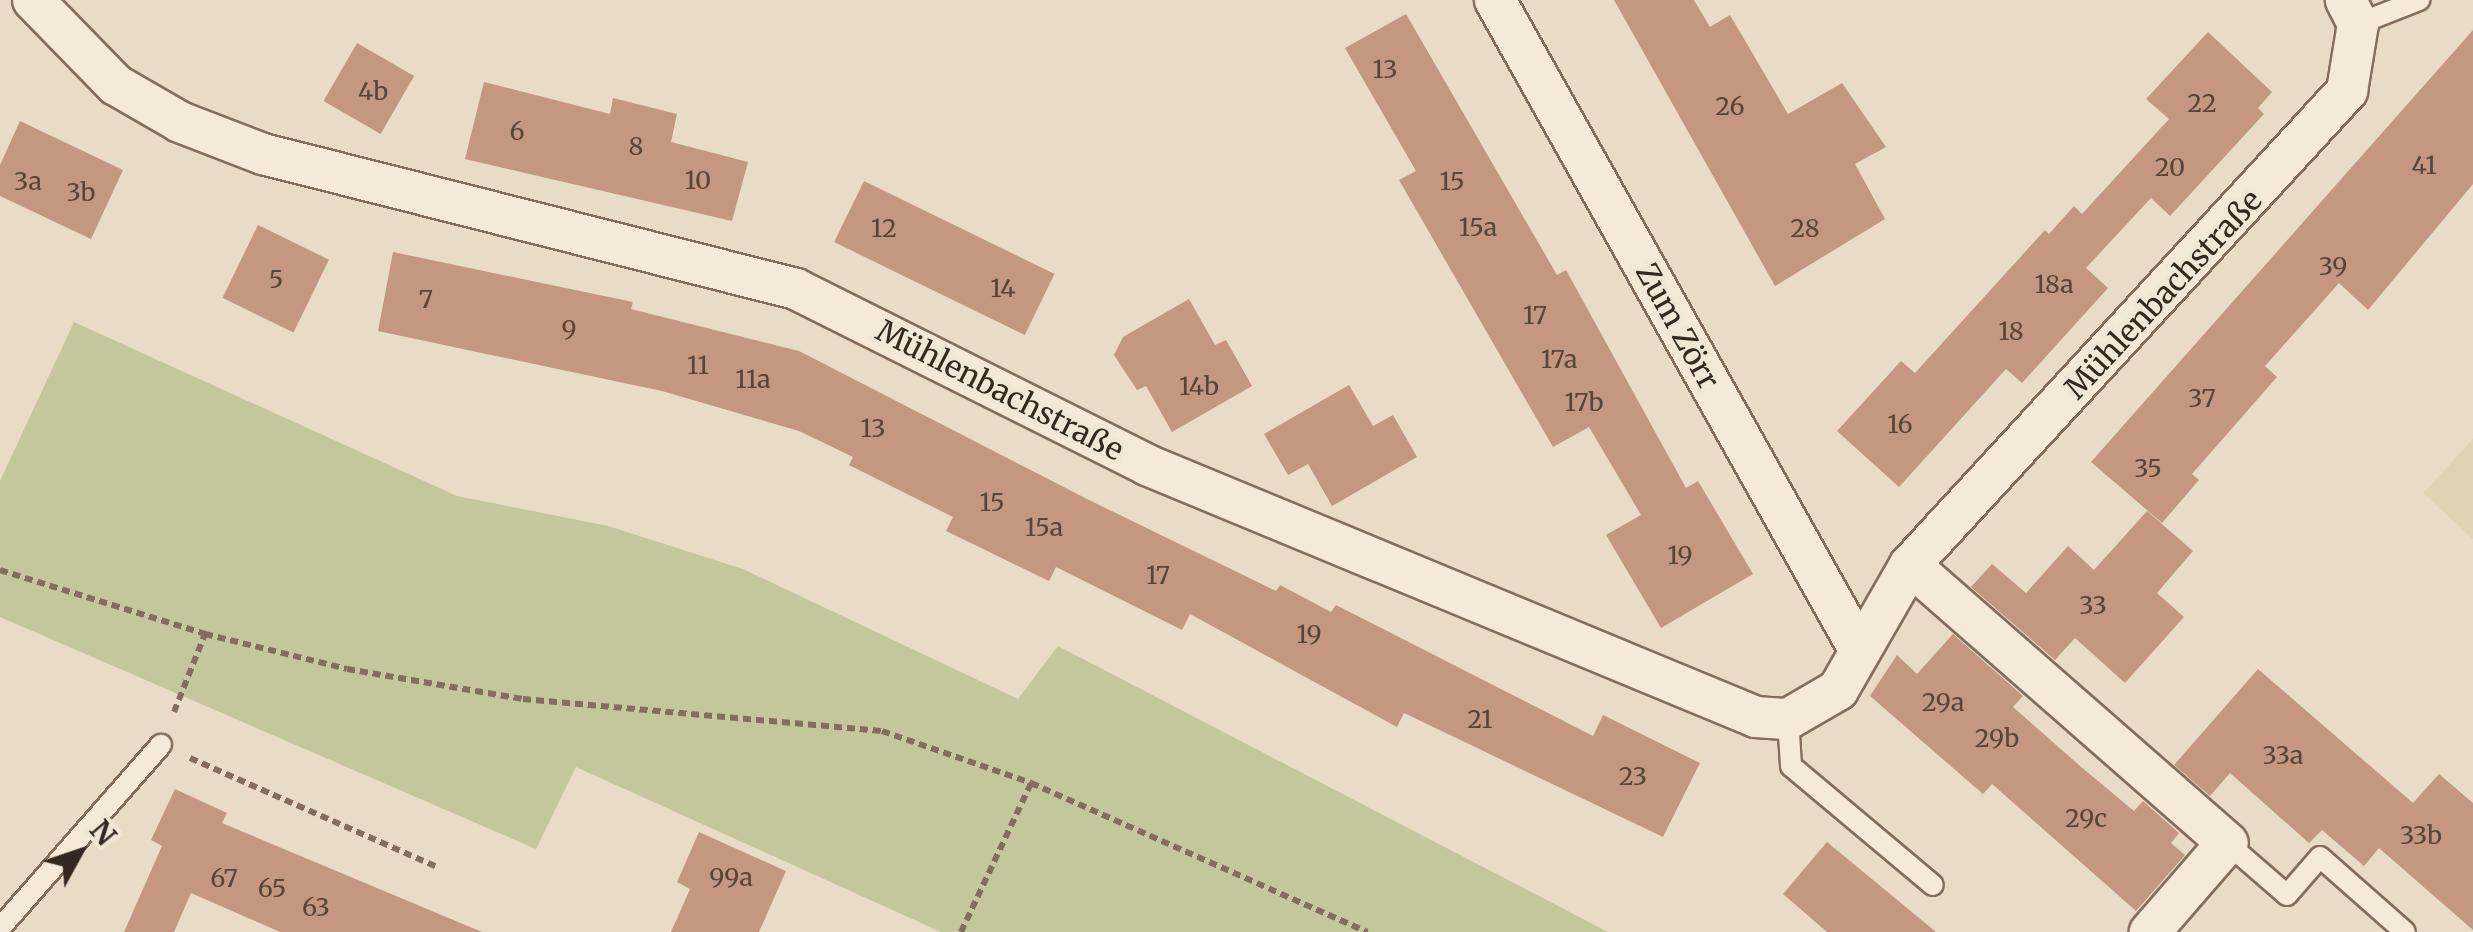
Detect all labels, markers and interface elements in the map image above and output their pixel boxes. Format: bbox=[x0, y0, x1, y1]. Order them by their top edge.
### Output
house number: 13 bbox=[1373, 54, 1397, 84]
house number: 4b bbox=[358, 76, 388, 106]
house number: 22 bbox=[2187, 88, 2217, 118]
house number: 26 bbox=[1715, 91, 1745, 121]
house number: 6 bbox=[509, 116, 525, 146]
house number: 8 bbox=[629, 131, 643, 161]
house number: 41 bbox=[2412, 150, 2436, 180]
house number: 20 bbox=[2155, 152, 2185, 182]
house number: 10 bbox=[685, 165, 711, 195]
house number: 3a bbox=[14, 166, 42, 196]
house number: 15 bbox=[1439, 166, 1465, 196]
house number: 3b bbox=[67, 177, 95, 207]
street label: Mühlenbachstraße bbox=[2057, 182, 2269, 406]
house number: 15a bbox=[1459, 212, 1497, 242]
house number: 12 bbox=[871, 213, 897, 243]
house number: 28 bbox=[1790, 213, 1820, 243]
house number: 39 bbox=[2319, 251, 2347, 281]
street label: Zum Zörr bbox=[1629, 257, 1727, 395]
house number: 5 bbox=[269, 264, 283, 294]
house number: 18a bbox=[2034, 269, 2074, 299]
house number: 14 bbox=[990, 273, 1016, 303]
house number: 7 bbox=[419, 284, 433, 314]
house number: 17 bbox=[1523, 300, 1547, 330]
street label: Mühlenbachstraße bbox=[871, 312, 1129, 468]
house number: 9 bbox=[561, 314, 577, 344]
house number: 18 bbox=[1998, 316, 2024, 346]
house number: 17a bbox=[1541, 344, 1577, 374]
house number: 11 bbox=[687, 350, 709, 380]
house number: 11a bbox=[735, 364, 771, 394]
house number: 14b bbox=[1179, 371, 1219, 401]
house number: 37 bbox=[2188, 383, 2216, 413]
house number: 17b bbox=[1564, 387, 1604, 417]
house number: 16 bbox=[1887, 409, 1913, 439]
house number: 13 bbox=[861, 413, 885, 443]
house number: 35 bbox=[2134, 453, 2162, 483]
house number: 15 bbox=[979, 487, 1005, 517]
house number: 15a bbox=[1025, 512, 1063, 542]
house number: 19 bbox=[1667, 540, 1693, 570]
house number: 17 bbox=[1146, 560, 1170, 590]
house number: 33 bbox=[2079, 590, 2107, 620]
house number: 19 bbox=[1296, 619, 1322, 649]
house number: 29a bbox=[1922, 687, 1964, 717]
house number: 21 bbox=[1467, 704, 1493, 734]
house number: 29b bbox=[1975, 723, 2019, 753]
house number: 33a bbox=[2263, 740, 2303, 770]
house number: 23 bbox=[1619, 761, 1647, 791]
north arrow bbox=[30, 802, 130, 902]
house number: 29c bbox=[2065, 803, 2107, 833]
text: N bbox=[82, 813, 124, 853]
house number: 33b bbox=[2400, 820, 2442, 850]
house number: 99a bbox=[709, 862, 753, 892]
house number: 67 bbox=[210, 863, 238, 893]
house number: 65 bbox=[258, 873, 286, 903]
house number: 63 bbox=[302, 892, 330, 922]

